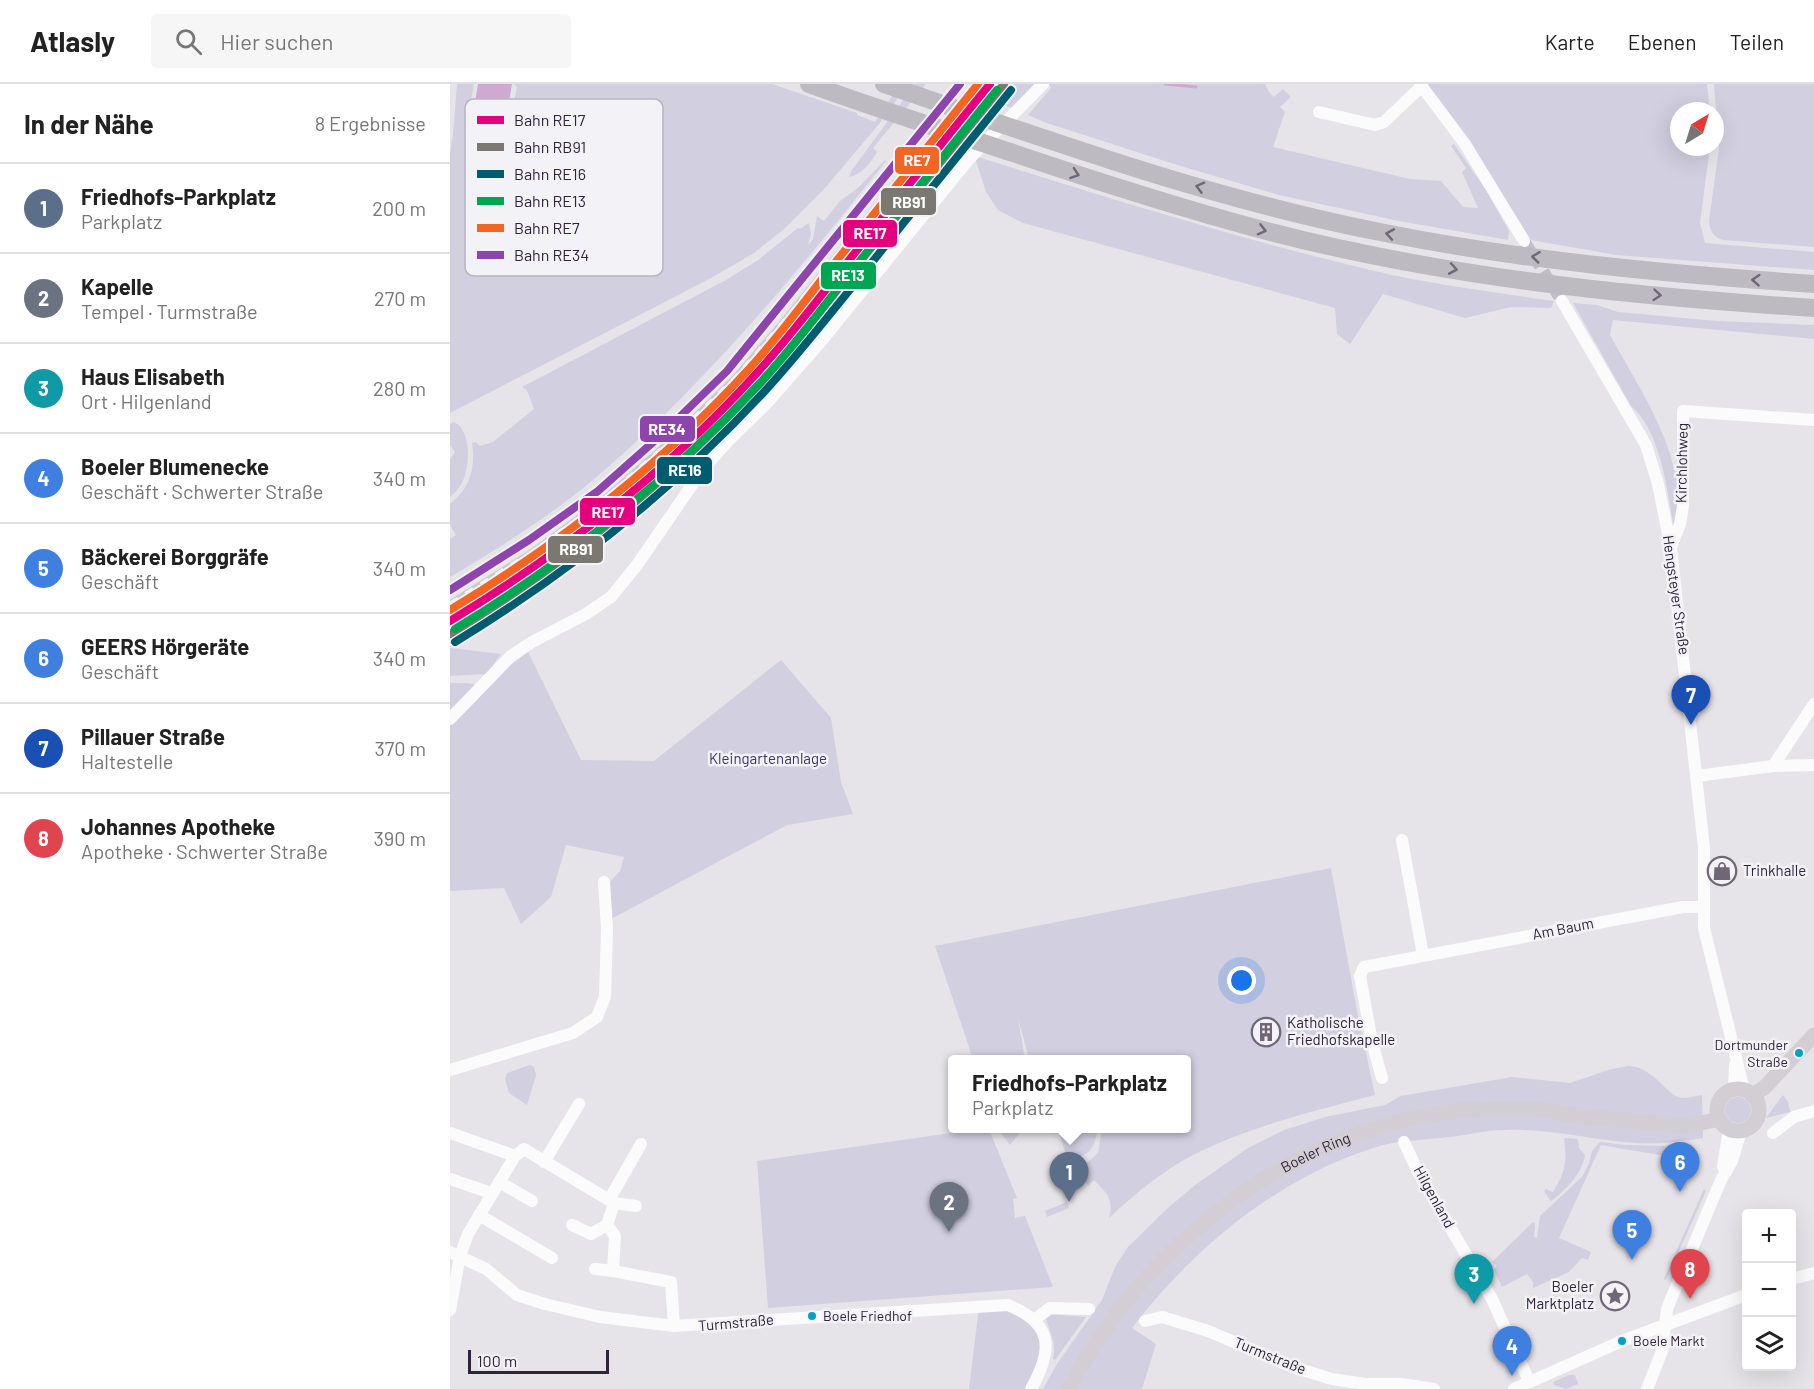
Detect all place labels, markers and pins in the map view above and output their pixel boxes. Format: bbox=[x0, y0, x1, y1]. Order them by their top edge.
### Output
pin: 7 bbox=[1672, 676, 1710, 725]
shop icon: Trinkhalle bbox=[1706, 855, 1738, 887]
place label: Trinkhalle bbox=[1743, 861, 1806, 879]
place label: Katholische Friedhofskapelle bbox=[1287, 1013, 1395, 1048]
building icon: Katholische Friedhofskapelle bbox=[1250, 1016, 1282, 1048]
place label: Dortmunder Straße bbox=[1715, 1036, 1788, 1070]
marker: Dortmunder Straße bbox=[1793, 1047, 1805, 1059]
pin: 6 bbox=[1660, 1142, 1700, 1192]
pin: 1 bbox=[1050, 1152, 1088, 1202]
pin: 2 bbox=[930, 1182, 968, 1232]
pin: 5 bbox=[1612, 1210, 1652, 1260]
pin: 8 bbox=[1670, 1250, 1710, 1299]
pin: 3 bbox=[1454, 1254, 1494, 1304]
place label: Boeler Marktplatz bbox=[1526, 1277, 1595, 1312]
place icon: Boeler Marktplatz bbox=[1599, 1280, 1631, 1312]
place label: Boele Friedhof bbox=[823, 1307, 912, 1324]
marker: Boele Friedhof bbox=[806, 1310, 818, 1322]
pin: 4 bbox=[1492, 1326, 1532, 1376]
place label: Boele Markt bbox=[1633, 1332, 1705, 1349]
marker: Boele Markt bbox=[1616, 1335, 1628, 1347]

